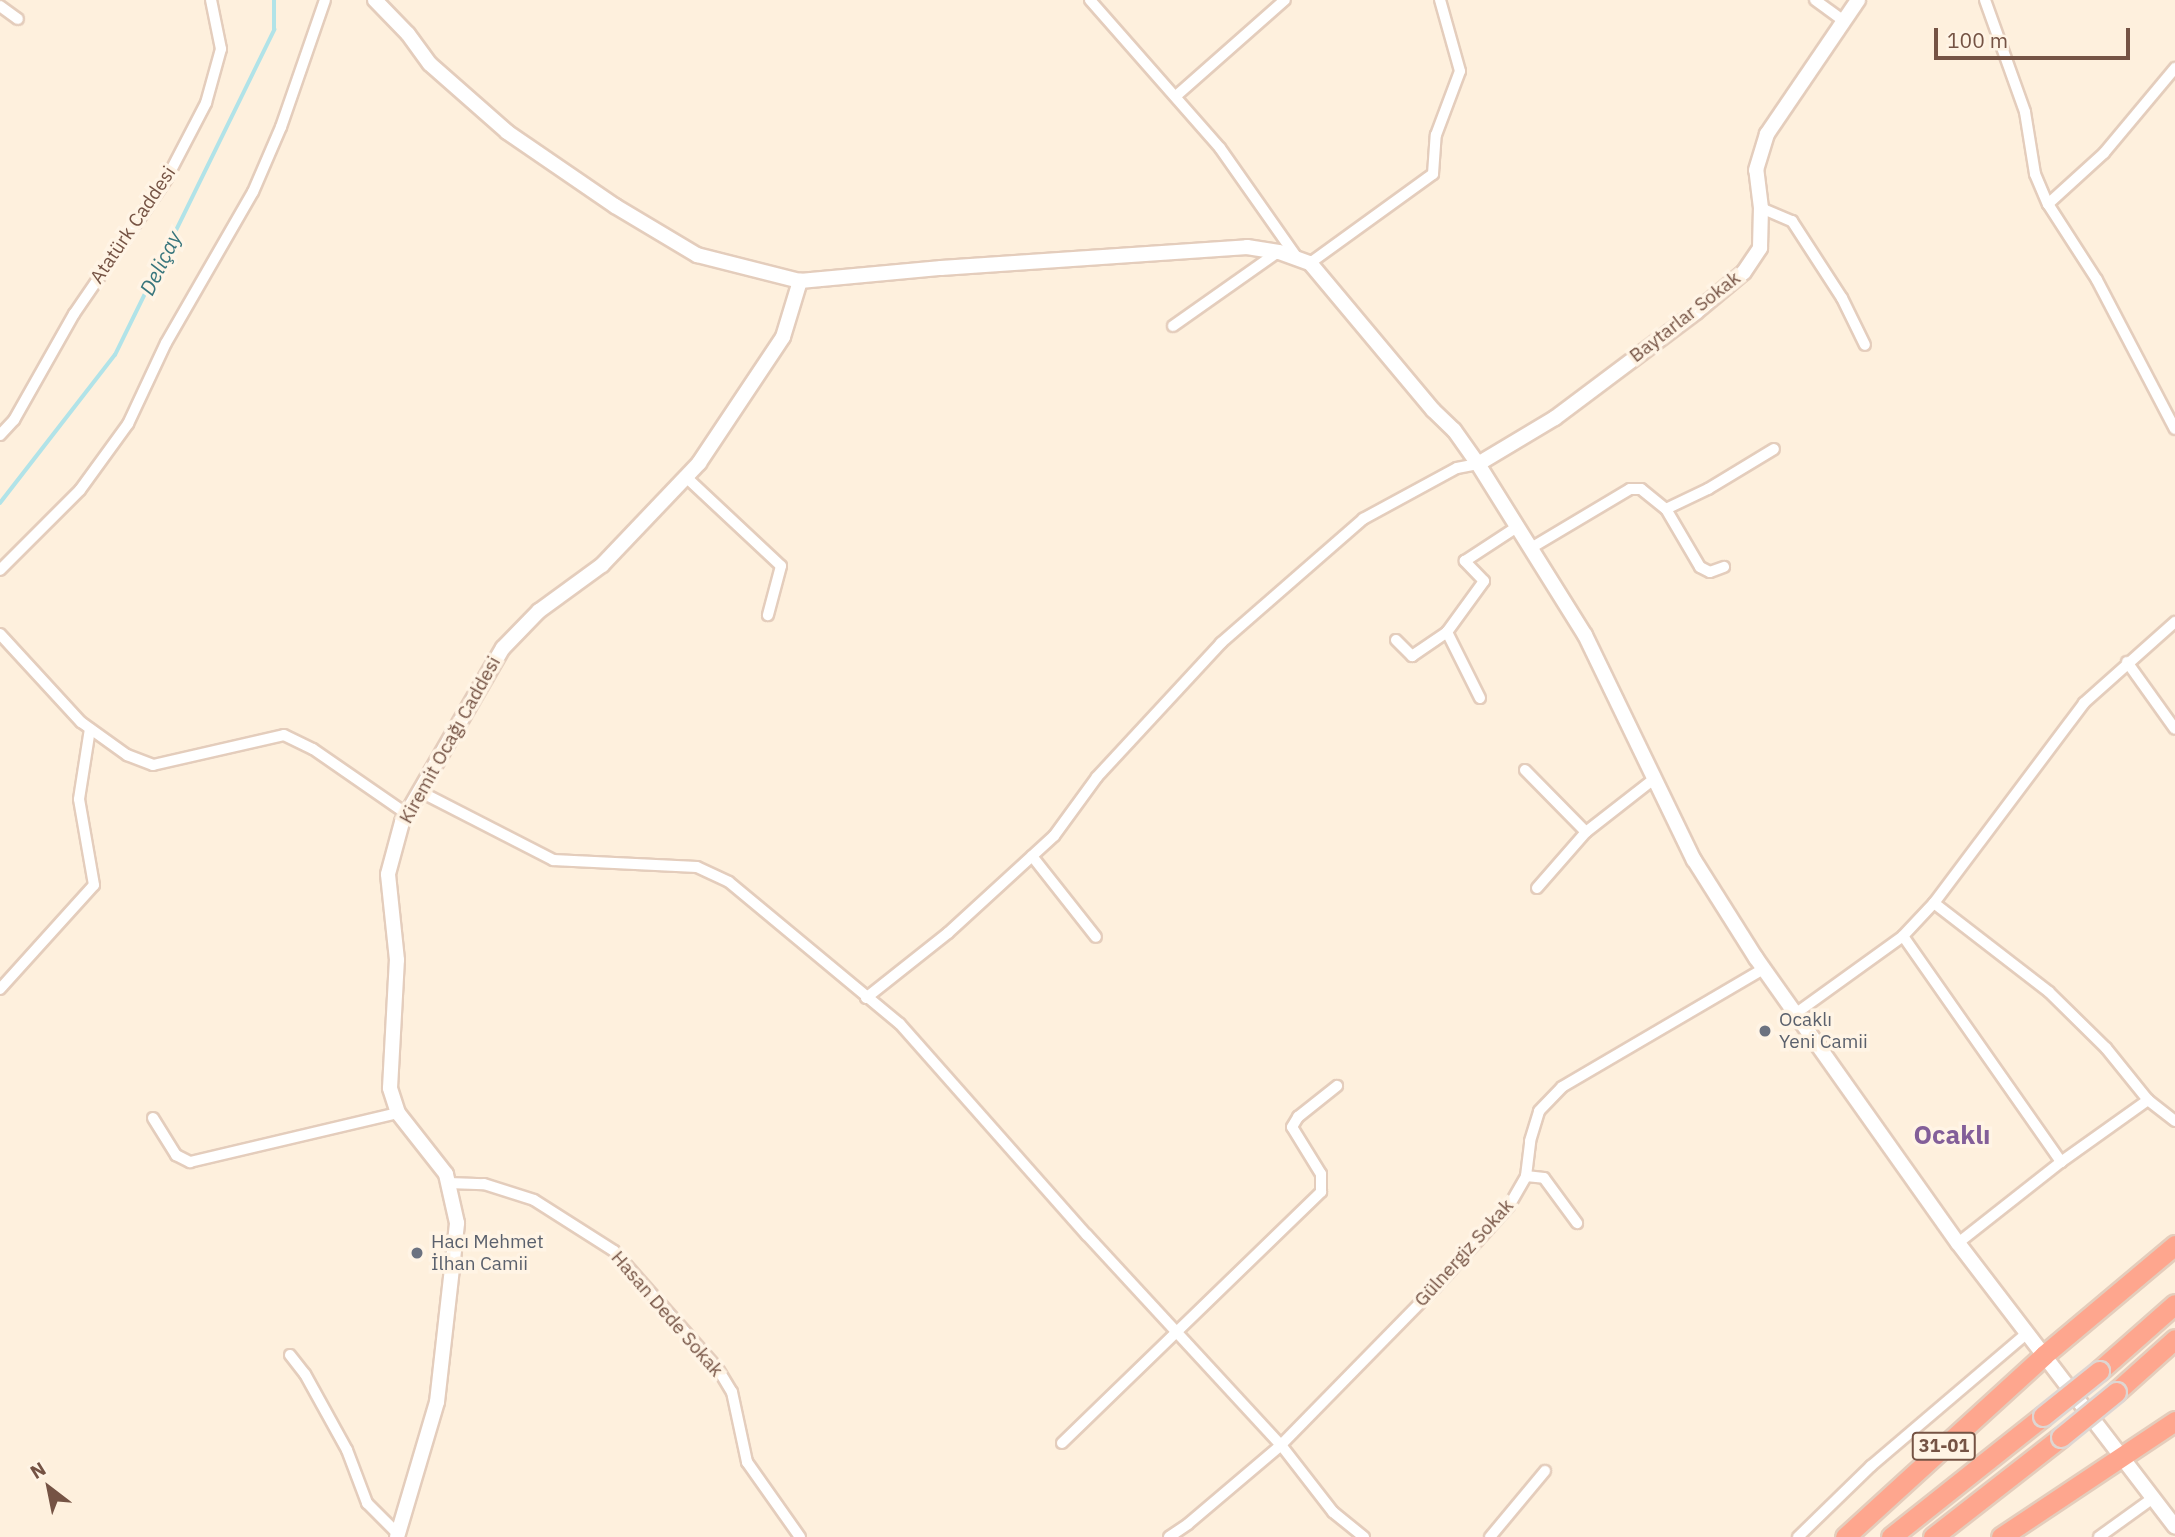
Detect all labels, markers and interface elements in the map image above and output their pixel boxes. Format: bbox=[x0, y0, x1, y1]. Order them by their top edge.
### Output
scale bar bbox=[1937, 14, 2133, 58]
text: 100 m bbox=[1947, 26, 2008, 54]
street label: Atatürk Caddesi bbox=[85, 162, 181, 288]
water label: Deliçay bbox=[134, 227, 186, 299]
street label: Baytarlar Sokak bbox=[1625, 267, 1745, 367]
street label: Kiremit Ocağı Caddesi bbox=[395, 652, 505, 828]
place label: Ocaklı Yeni Camii bbox=[1779, 1009, 1868, 1053]
marker: Ocaklı Yeni Camii bbox=[1757, 1023, 1773, 1039]
district label: Ocaklı bbox=[1913, 1119, 1991, 1151]
street label: Gülnergiz Sokak bbox=[1410, 1195, 1518, 1311]
place label: Hacı Mehmet İlhan Camii bbox=[431, 1231, 544, 1275]
marker: Hacı Mehmet İlhan Camii bbox=[409, 1245, 425, 1261]
street label: Hasan Dede Sokak bbox=[606, 1246, 728, 1382]
road number: 31-01 bbox=[1911, 1432, 1977, 1461]
north arrow bbox=[14, 1453, 84, 1523]
text: N bbox=[26, 1456, 50, 1484]

